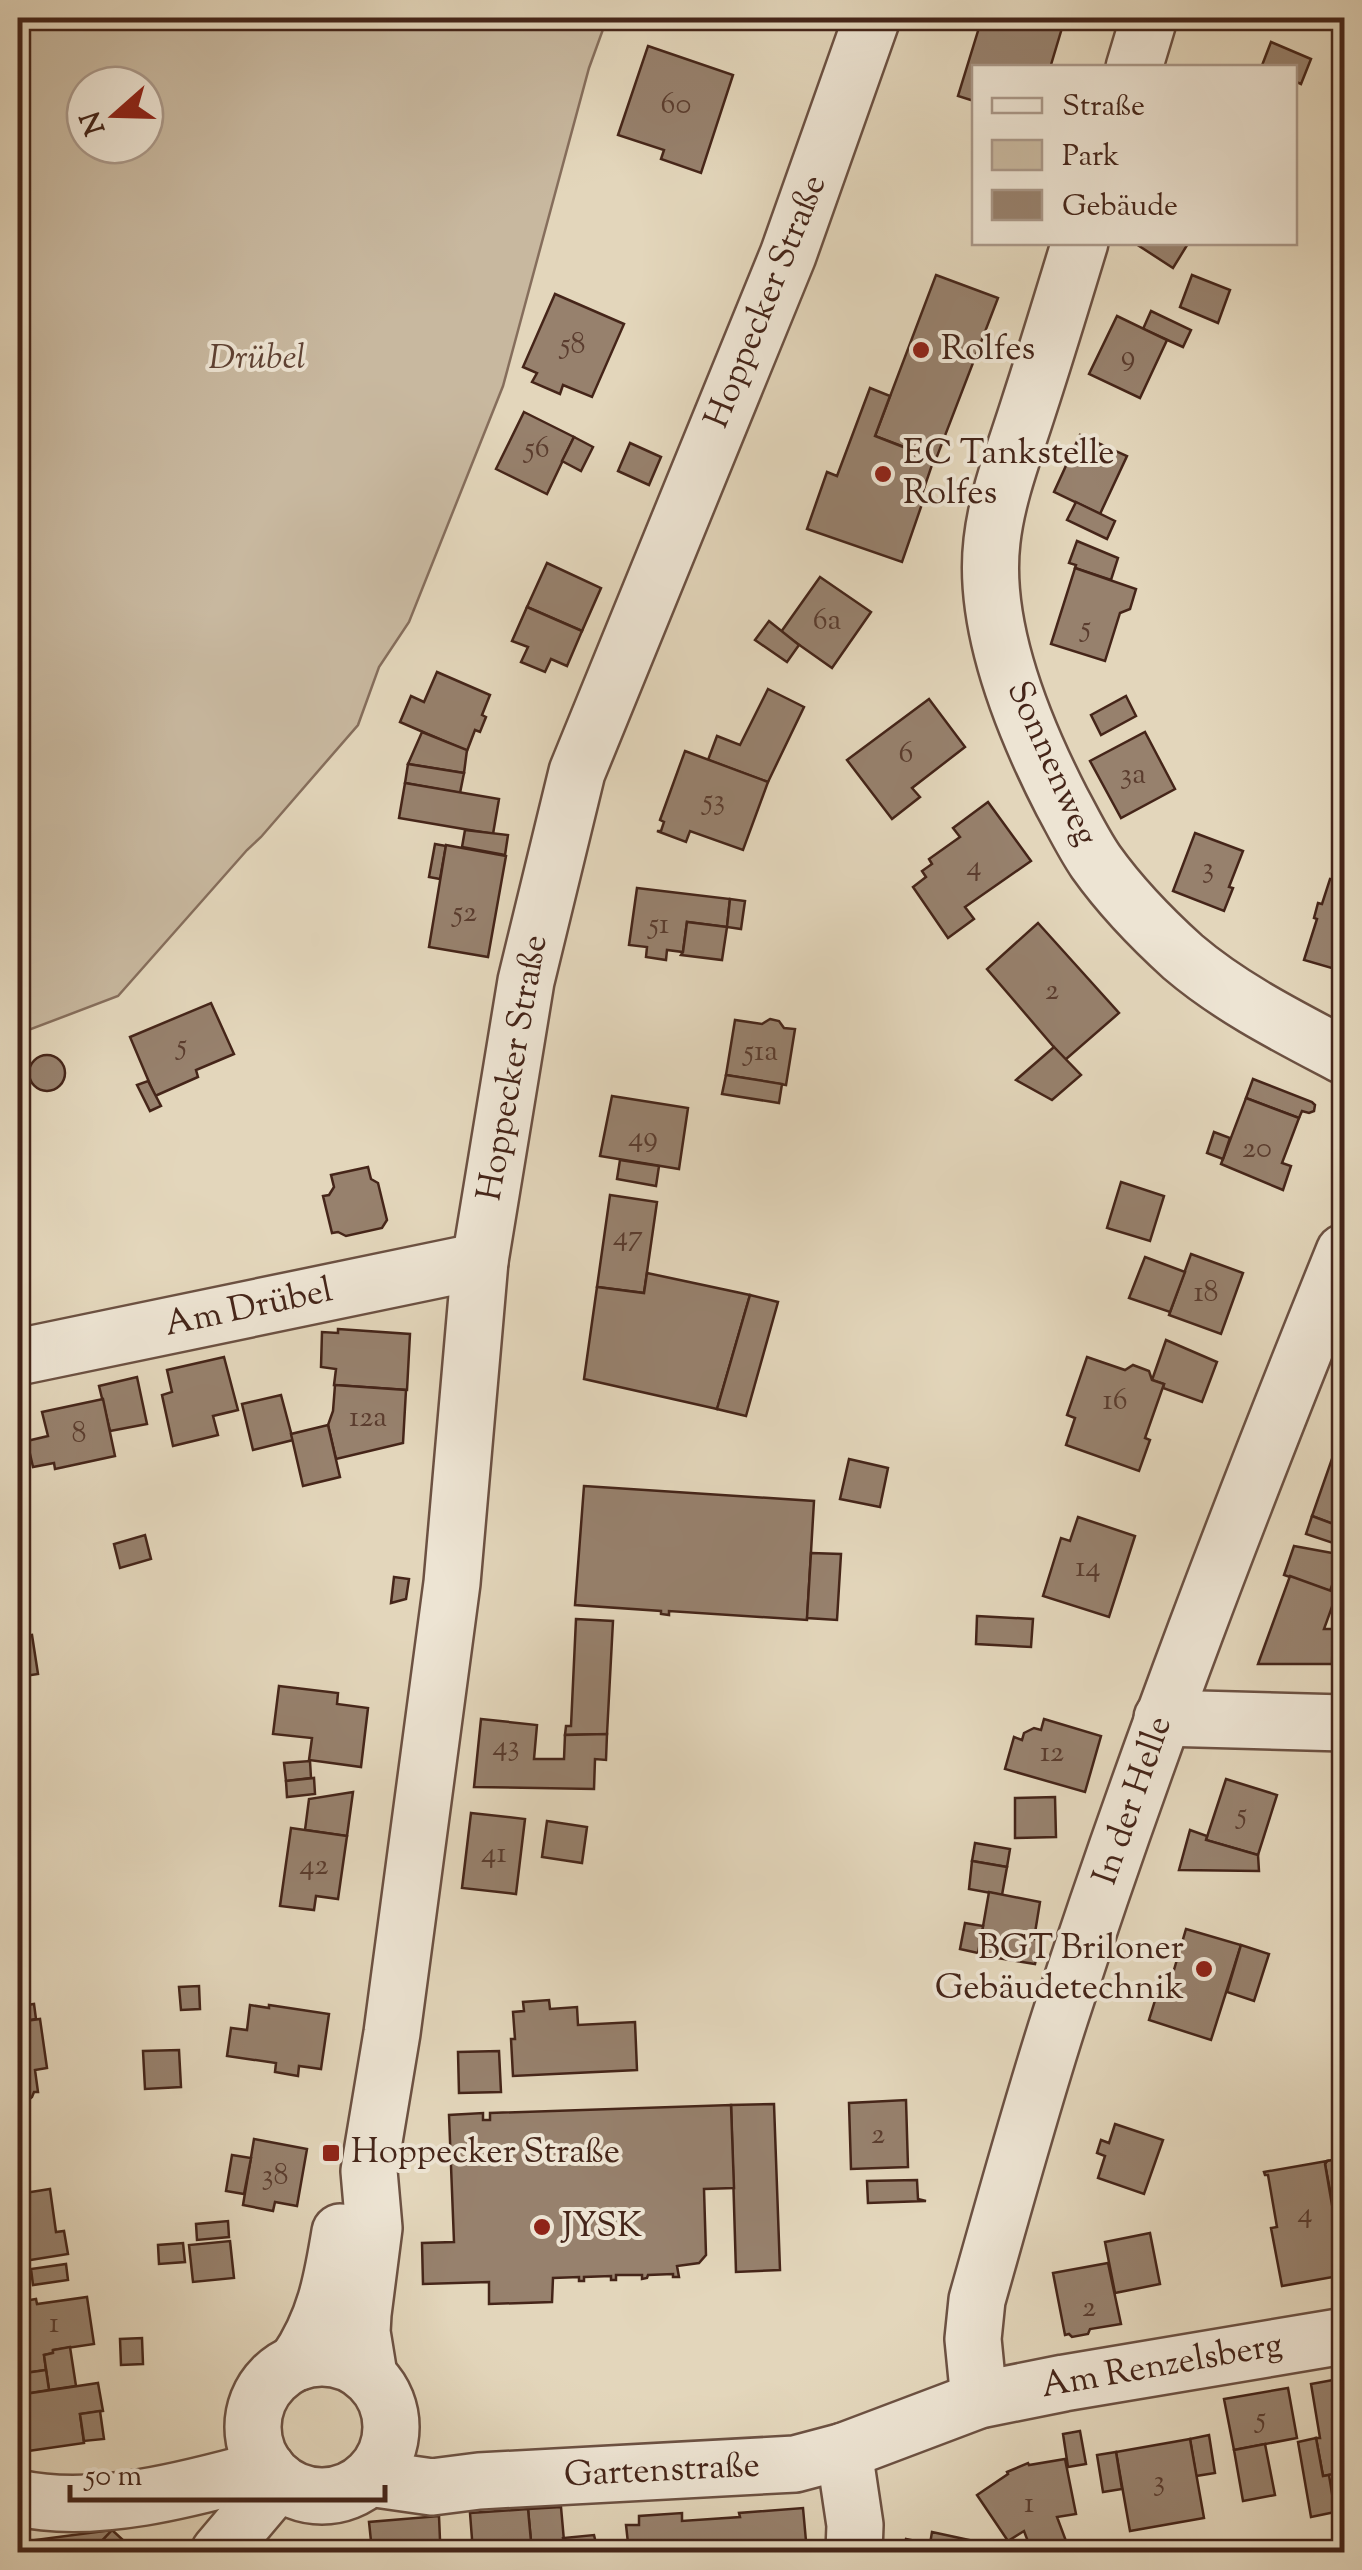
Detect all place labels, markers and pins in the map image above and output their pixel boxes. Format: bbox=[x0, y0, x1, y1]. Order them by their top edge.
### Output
place label: Rolfes bbox=[941, 325, 1035, 376]
marker: Rolfes bbox=[910, 339, 932, 361]
place label: EC Tankstelle Rolfes bbox=[903, 429, 1115, 520]
marker: EC Tankstelle Rolfes bbox=[872, 463, 894, 485]
place label: BGT Briloner Gebäudetechnik bbox=[935, 1924, 1184, 2015]
marker: BGT Briloner Gebäudetechnik bbox=[1193, 1958, 1215, 1980]
place label: Hoppecker Straße bbox=[351, 2128, 620, 2179]
marker: Hoppecker Straße bbox=[320, 2142, 342, 2164]
place label: JYSK bbox=[560, 2202, 642, 2253]
marker: JYSK bbox=[531, 2216, 553, 2238]

